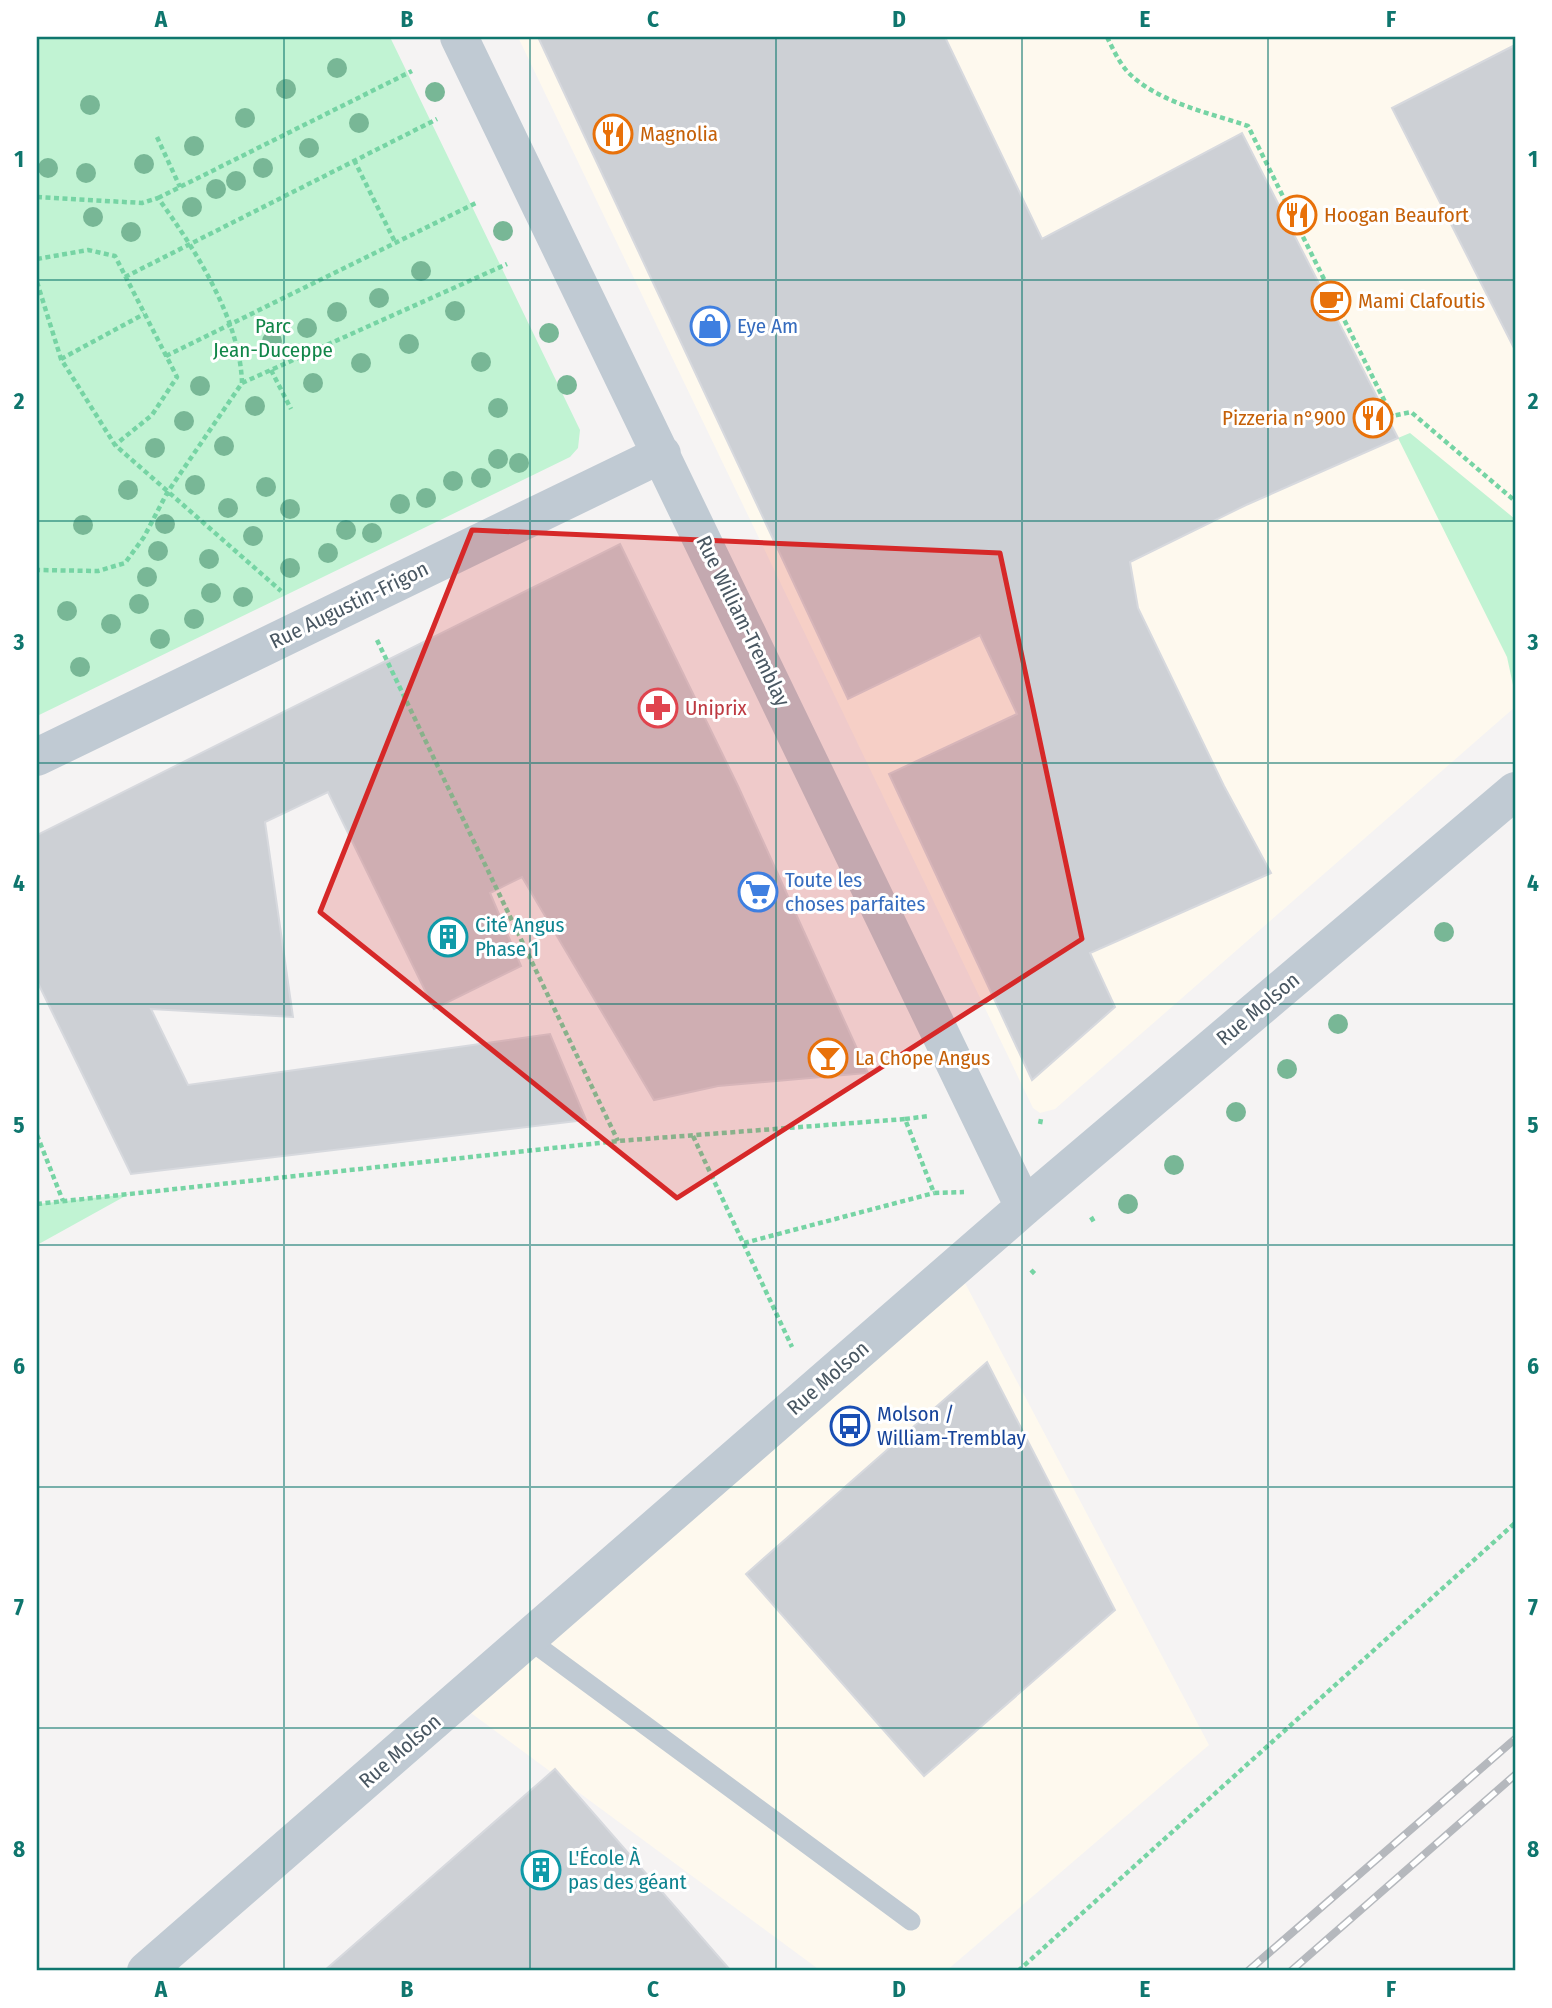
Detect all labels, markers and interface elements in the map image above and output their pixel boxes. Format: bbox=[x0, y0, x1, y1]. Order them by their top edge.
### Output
text: A bbox=[154, 5, 168, 33]
text: B bbox=[401, 5, 414, 33]
text: C bbox=[647, 5, 659, 33]
text: D bbox=[892, 5, 906, 33]
text: E bbox=[1140, 5, 1151, 33]
text: F bbox=[1386, 5, 1396, 33]
restaurant icon: Magnolia bbox=[592, 113, 634, 155]
place label: Magnolia bbox=[640, 121, 718, 147]
text: 1 bbox=[14, 145, 24, 173]
text: 1 bbox=[1528, 145, 1538, 173]
restaurant icon: Hoogan Beaufort bbox=[1276, 194, 1318, 236]
place label: Hoogan Beaufort bbox=[1324, 202, 1469, 228]
cafe icon: Mami Clafoutis bbox=[1310, 280, 1352, 322]
place label: Mami Clafoutis bbox=[1358, 288, 1485, 314]
shop icon: Eye Am bbox=[689, 305, 731, 347]
park label: Parc Jean-Duceppe bbox=[213, 313, 333, 363]
place label: Eye Am bbox=[737, 313, 798, 339]
text: 2 bbox=[13, 387, 25, 415]
text: 2 bbox=[1527, 387, 1539, 415]
restaurant icon: Pizzeria n°900 bbox=[1352, 397, 1394, 439]
place label: Pizzeria n°900 bbox=[1222, 405, 1346, 431]
street label: Rue William-Tremblay bbox=[690, 531, 796, 711]
street label: Rue Augustin-Frigon bbox=[266, 555, 432, 655]
text: 3 bbox=[13, 628, 25, 656]
text: 3 bbox=[1527, 628, 1539, 656]
pharmacy icon: Uniprix bbox=[637, 687, 679, 729]
place label: Uniprix bbox=[685, 695, 747, 721]
place label: Toute les choses parfaites bbox=[785, 867, 925, 917]
text: 4 bbox=[13, 869, 25, 897]
text: 4 bbox=[1527, 869, 1539, 897]
supermarket icon: Toute les choses parfaites bbox=[737, 871, 779, 913]
place label: Cité Angus Phase 1 bbox=[475, 912, 565, 962]
building icon: Cité Angus Phase 1 bbox=[427, 916, 469, 958]
street label: Rue Molson bbox=[1211, 967, 1305, 1051]
bar icon: La Chope Angus bbox=[807, 1037, 849, 1079]
place label: La Chope Angus bbox=[855, 1045, 990, 1071]
text: 5 bbox=[13, 1111, 25, 1139]
text: 5 bbox=[1527, 1111, 1539, 1139]
street label: Rue Molson bbox=[782, 1335, 874, 1421]
text: 6 bbox=[13, 1352, 25, 1380]
text: 6 bbox=[1527, 1352, 1539, 1380]
place label: Molson / William-Tremblay bbox=[877, 1401, 1026, 1451]
bus stop icon: Molson / William-Tremblay bbox=[829, 1405, 871, 1447]
text: 7 bbox=[14, 1593, 24, 1621]
text: 7 bbox=[1528, 1593, 1538, 1621]
street label: Rue Molson bbox=[354, 1708, 446, 1794]
text: 8 bbox=[13, 1835, 25, 1863]
text: 8 bbox=[1527, 1835, 1539, 1863]
place label: L'École À pas des géant bbox=[568, 1845, 687, 1895]
building icon: L'École À pas des géant bbox=[520, 1849, 562, 1891]
text: A bbox=[154, 1975, 168, 2003]
text: B bbox=[401, 1975, 414, 2003]
text: C bbox=[647, 1975, 659, 2003]
text: D bbox=[892, 1975, 906, 2003]
text: E bbox=[1140, 1975, 1151, 2003]
text: F bbox=[1386, 1975, 1396, 2003]

